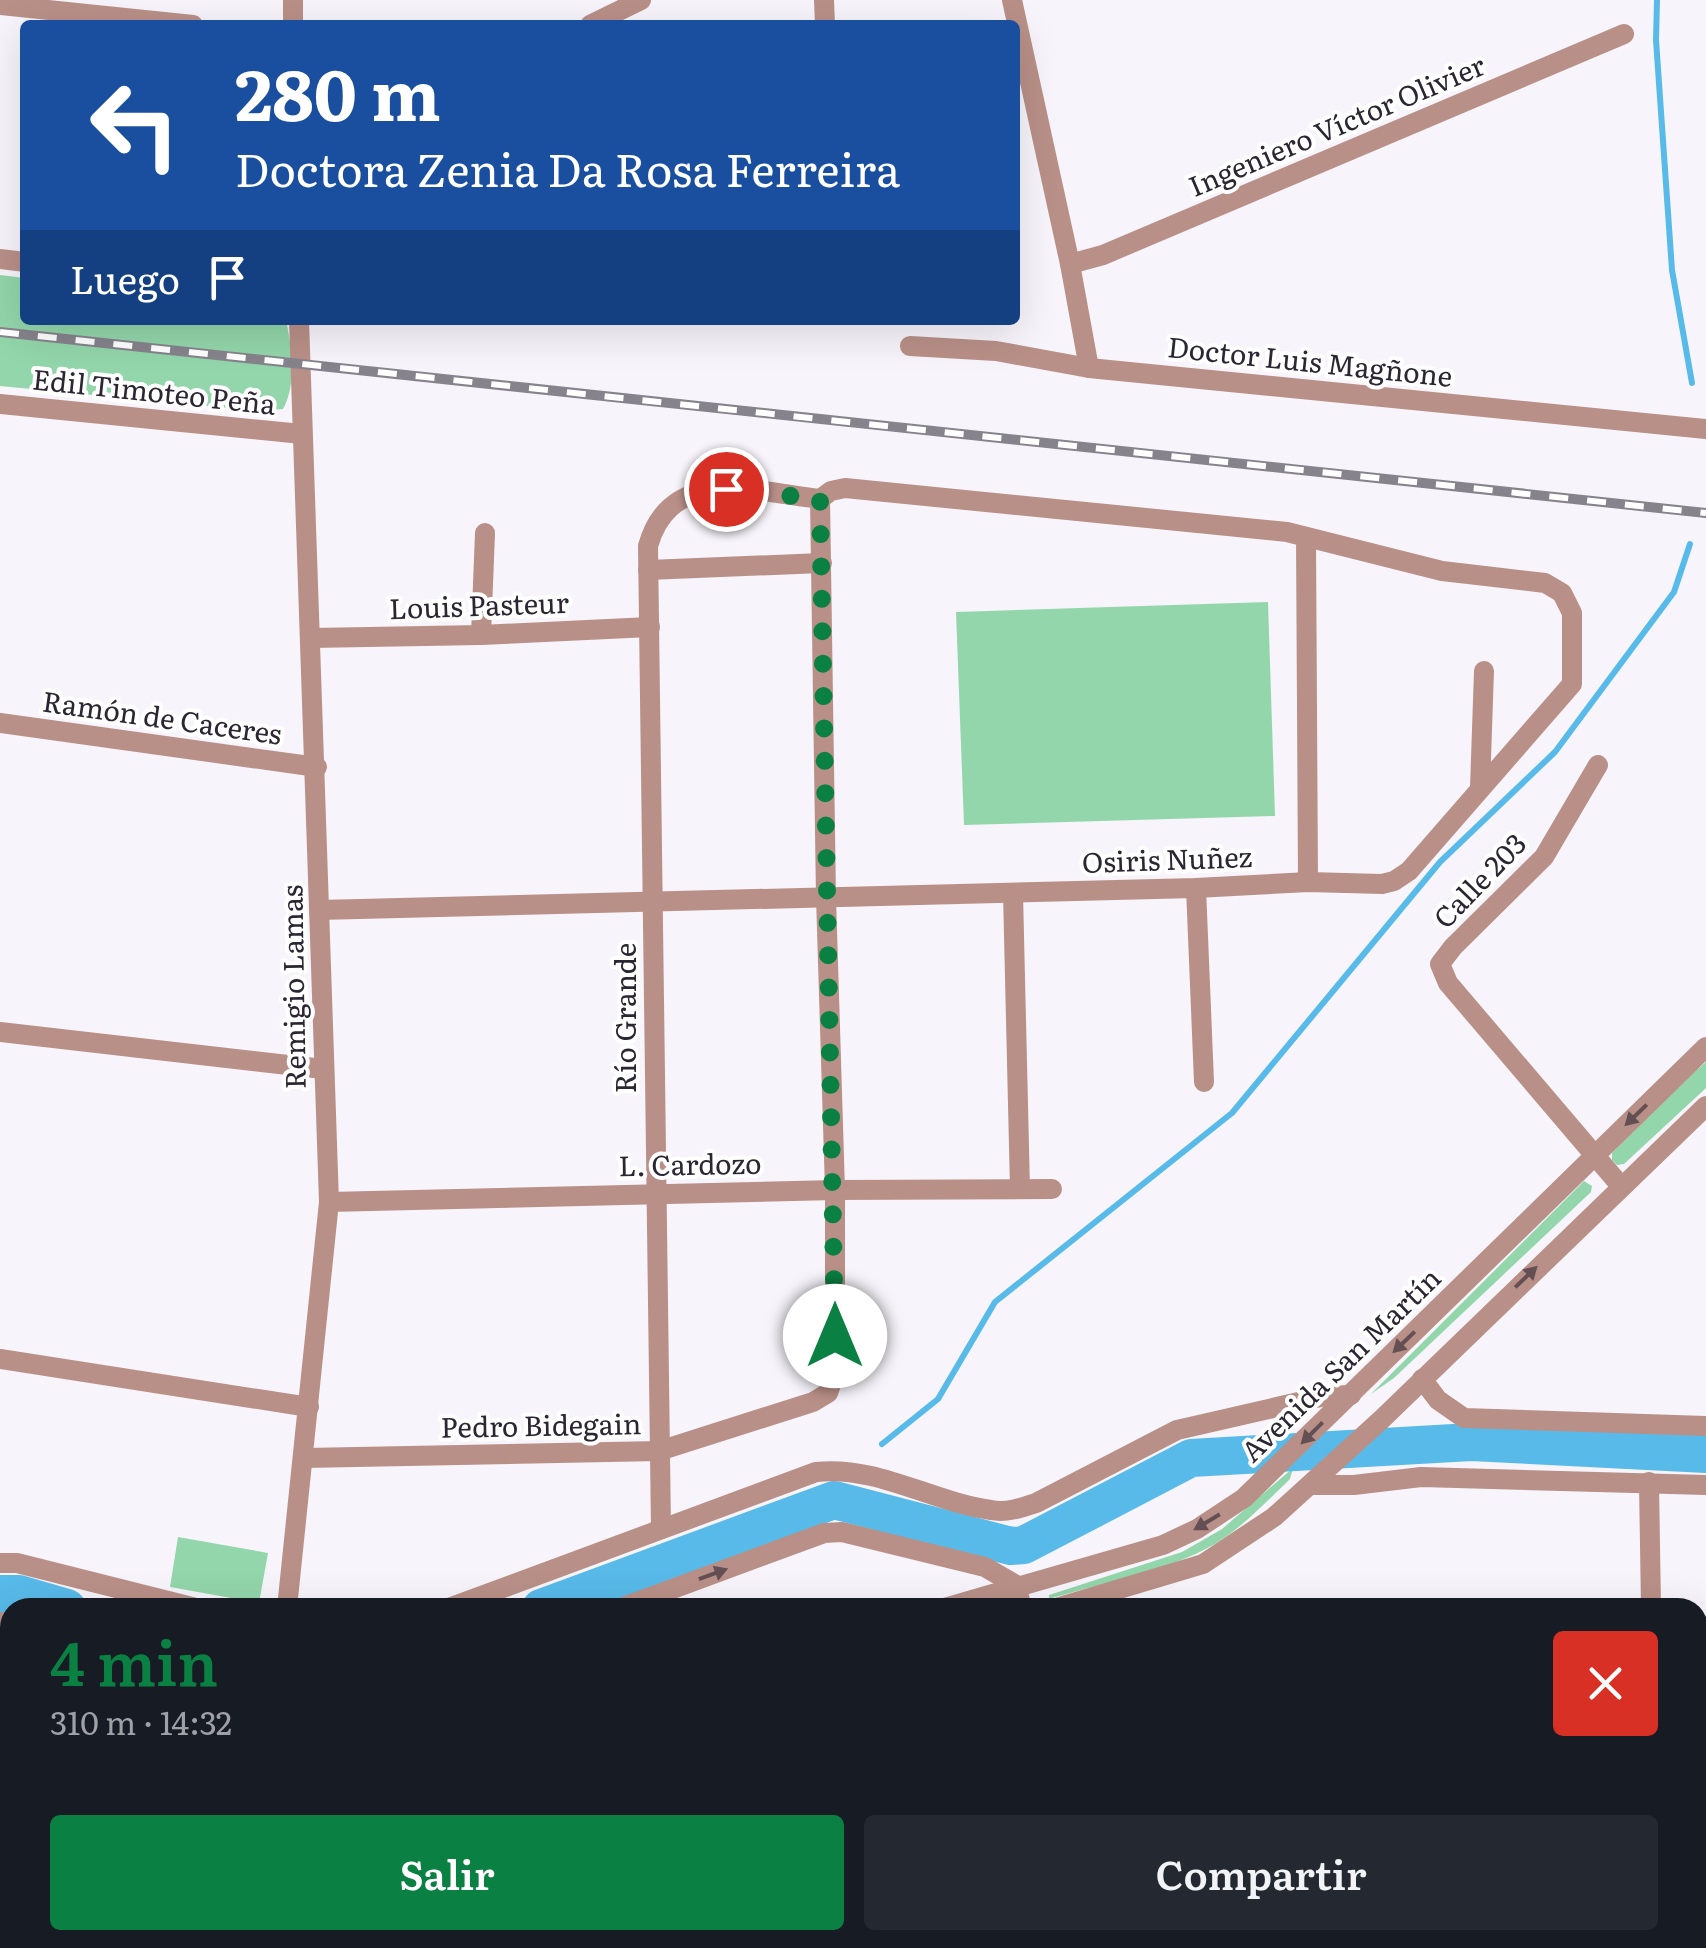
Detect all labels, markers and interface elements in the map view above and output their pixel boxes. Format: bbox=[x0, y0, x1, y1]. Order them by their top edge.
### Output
text: 280 m bbox=[235, 39, 441, 143]
street label: Ingeniero Víctor Olivier bbox=[1181, 42, 1492, 206]
icon: left bbox=[70, 60, 200, 190]
text: Doctora Zenia Da Rosa Ferreira bbox=[235, 134, 900, 201]
text: Luego bbox=[70, 249, 180, 306]
icon: arrive bbox=[200, 250, 255, 305]
street label: Doctor Luis Magñone bbox=[1166, 324, 1455, 396]
street label: Edil Timoteo Peña bbox=[30, 356, 278, 424]
pin bbox=[684, 447, 769, 532]
icon: arrive bbox=[699, 462, 754, 517]
street label: Louis Pasteur bbox=[388, 580, 570, 628]
street label: Ramón de Caceres bbox=[40, 678, 285, 754]
street label: Calle 203 bbox=[1422, 823, 1535, 937]
street label: Osiris Nuñez bbox=[1081, 834, 1253, 882]
street label: Remigio Lamas bbox=[269, 884, 315, 1090]
street label: Río Grande bbox=[603, 943, 645, 1093]
one-way arrow bbox=[1624, 1103, 1648, 1126]
street label: L. Cardozo bbox=[618, 1141, 762, 1185]
street label: Avenida San Martín bbox=[1230, 1257, 1449, 1470]
one-way arrow bbox=[1514, 1266, 1538, 1289]
position arrow bbox=[783, 1284, 887, 1388]
one-way arrow bbox=[1392, 1330, 1416, 1354]
street label: Pedro Bidegain bbox=[440, 1401, 642, 1447]
one-way arrow bbox=[1301, 1421, 1325, 1444]
one-way arrow bbox=[1193, 1513, 1221, 1530]
one-way arrow bbox=[698, 1566, 728, 1581]
text: 4 min bbox=[50, 1615, 218, 1704]
button: close bbox=[1553, 1631, 1658, 1736]
text: 310 m · 14:32 bbox=[50, 1697, 232, 1745]
button: Salir bbox=[50, 1815, 844, 1930]
button: Compartir bbox=[864, 1815, 1658, 1930]

